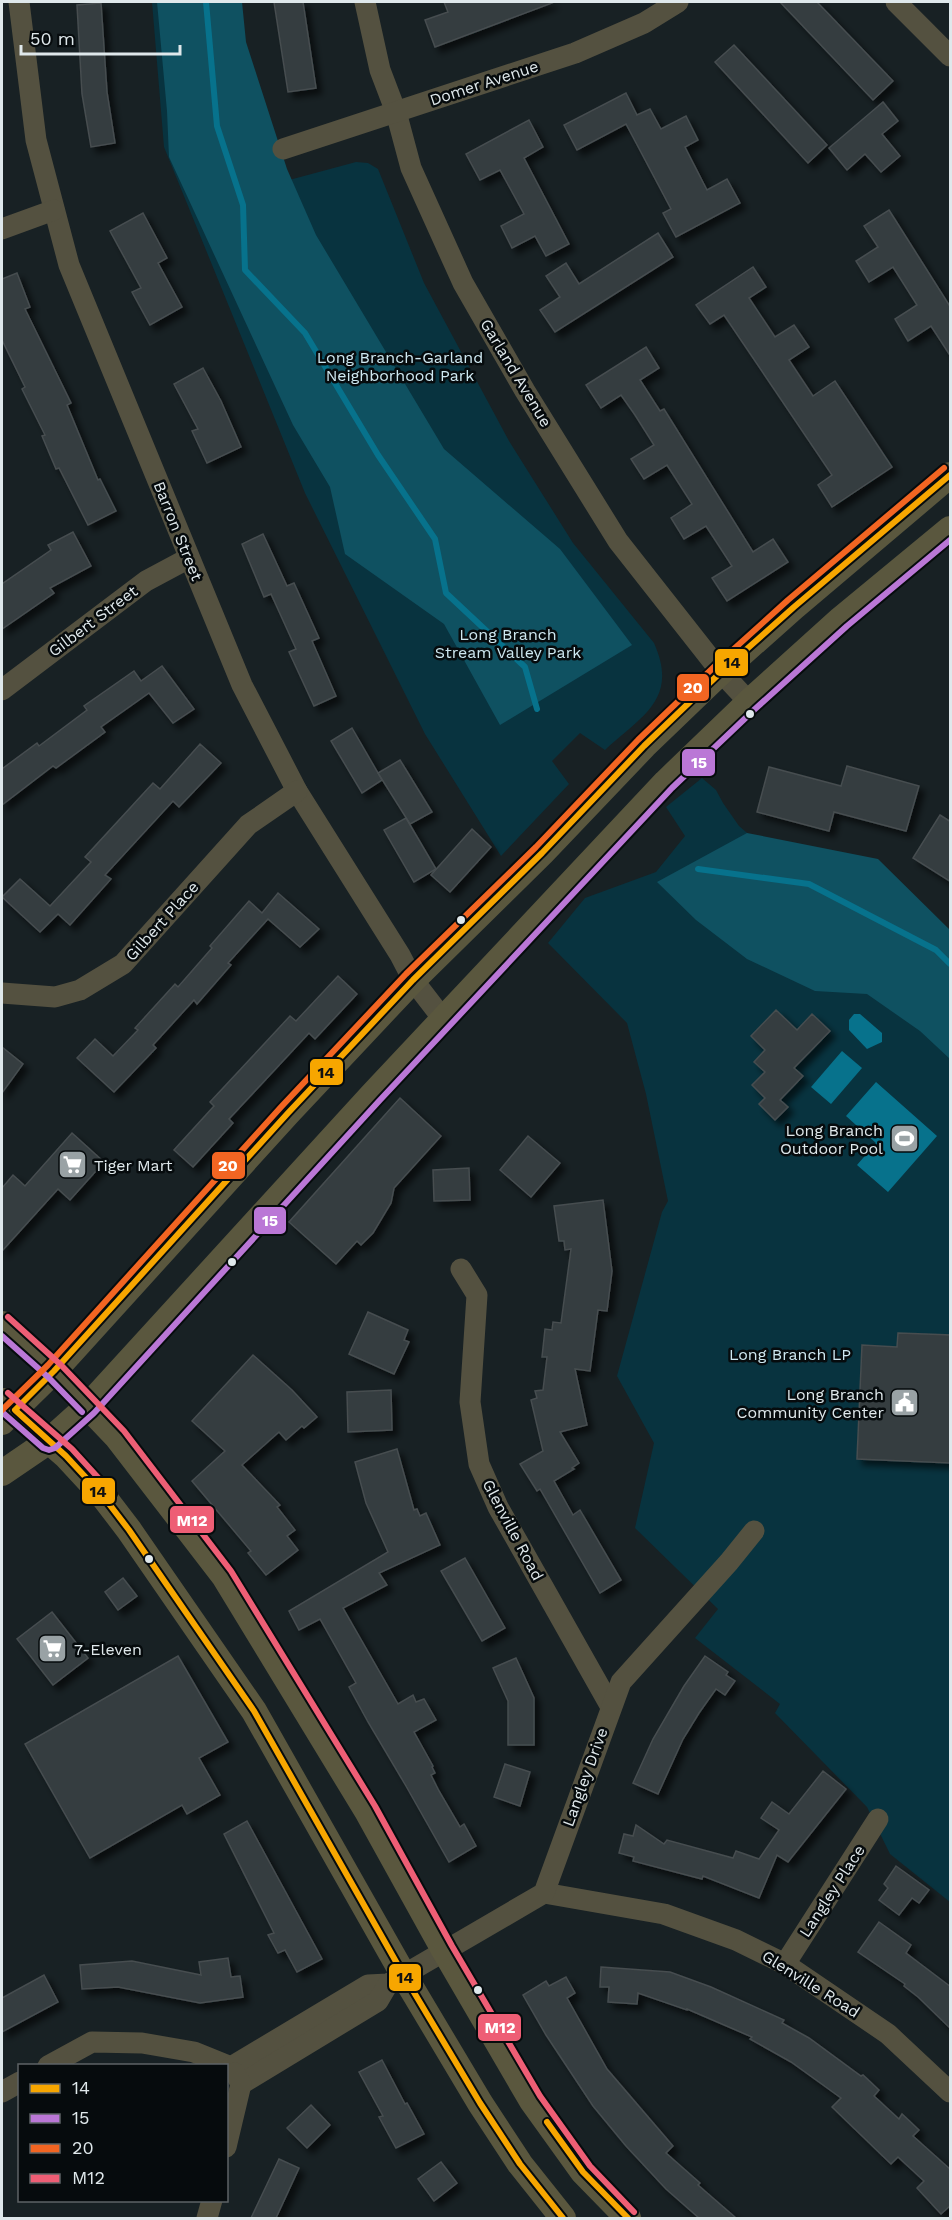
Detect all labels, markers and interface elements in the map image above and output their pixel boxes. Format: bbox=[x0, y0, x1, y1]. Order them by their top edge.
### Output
scale bar bbox=[21, 18, 180, 56]
text: 50 m bbox=[30, 28, 75, 49]
street label: Domer Avenue bbox=[427, 56, 541, 110]
street label: Garland Avenue bbox=[476, 316, 556, 430]
park label: Long Branch-Garland Neighborhood Park bbox=[317, 348, 483, 385]
street label: Barron Street bbox=[149, 479, 207, 584]
street label: Gilbert Street bbox=[45, 581, 141, 661]
park label: Long Branch Stream Valley Park bbox=[435, 625, 581, 662]
line badge: 14 bbox=[714, 648, 749, 677]
text: 14 bbox=[723, 653, 741, 672]
line badge: 20 bbox=[676, 673, 710, 702]
text: 20 bbox=[683, 678, 703, 697]
unlabelled marker bbox=[744, 708, 756, 720]
line badge: 15 bbox=[681, 748, 716, 777]
text: 15 bbox=[691, 753, 707, 772]
street label: Gilbert Place bbox=[121, 877, 203, 965]
unlabelled marker bbox=[455, 914, 467, 926]
line badge: 14 bbox=[309, 1058, 344, 1086]
text: 14 bbox=[317, 1063, 335, 1082]
place label: Long Branch Outdoor Pool bbox=[780, 1121, 883, 1158]
sports icon: Long Branch Outdoor Pool bbox=[888, 1123, 920, 1155]
supermarket icon: Tiger Mart bbox=[57, 1149, 89, 1181]
line badge: 20 bbox=[211, 1151, 246, 1180]
place label: Tiger Mart bbox=[94, 1156, 173, 1175]
text: 20 bbox=[218, 1156, 238, 1175]
line badge: 15 bbox=[253, 1206, 287, 1235]
text: 15 bbox=[262, 1211, 278, 1230]
unlabelled marker bbox=[226, 1256, 238, 1268]
park label: Long Branch LP bbox=[729, 1345, 851, 1364]
place label: Long Branch Community Center bbox=[736, 1385, 884, 1422]
public building icon: Long Branch Community Center bbox=[889, 1387, 921, 1419]
street label: Glenville Road bbox=[478, 1476, 548, 1584]
line badge: 14 bbox=[81, 1477, 116, 1505]
text: 14 bbox=[89, 1482, 107, 1501]
line badge: M12 bbox=[169, 1505, 215, 1534]
text: M12 bbox=[177, 1511, 208, 1530]
unlabelled marker bbox=[143, 1553, 155, 1565]
supermarket icon: 7-Eleven bbox=[37, 1633, 69, 1665]
place label: 7-Eleven bbox=[74, 1640, 142, 1659]
street label: Langley Drive bbox=[558, 1725, 612, 1829]
street label: Langley Place bbox=[795, 1841, 869, 1941]
street label: Glenville Road bbox=[759, 1946, 863, 2022]
line badge: 14 bbox=[388, 1963, 422, 1992]
text: 14 bbox=[396, 1968, 414, 1987]
unlabelled marker bbox=[472, 1984, 484, 1996]
line badge: M12 bbox=[477, 2013, 522, 2042]
text: M12 bbox=[485, 2018, 516, 2037]
legend bbox=[18, 2064, 228, 2202]
text: 14 bbox=[72, 2077, 90, 2098]
text: 15 bbox=[72, 2107, 90, 2128]
text: 20 bbox=[72, 2137, 94, 2158]
text: M12 bbox=[72, 2167, 105, 2188]

